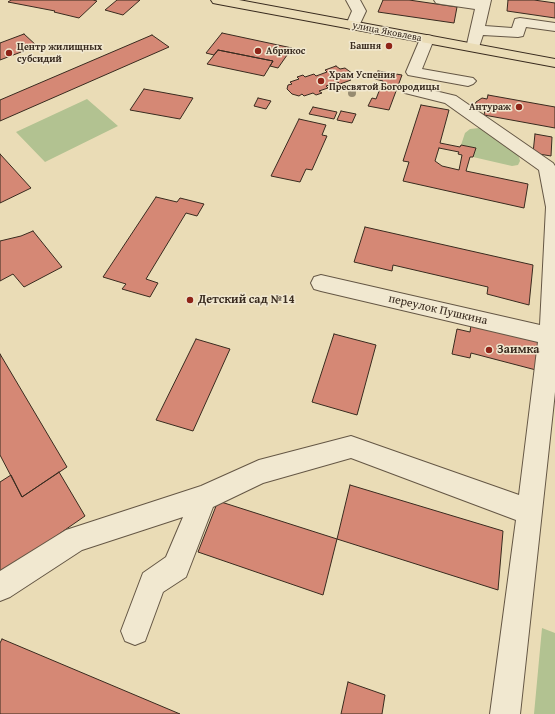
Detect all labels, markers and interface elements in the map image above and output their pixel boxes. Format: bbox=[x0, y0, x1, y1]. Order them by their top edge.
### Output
street label: улица Яковлева bbox=[351, 19, 423, 45]
place label: Башня bbox=[350, 40, 381, 52]
place label: Центр жилищных субсидий bbox=[17, 41, 102, 64]
marker: Башня bbox=[384, 41, 394, 51]
place label: Абрикос bbox=[266, 45, 305, 57]
marker: Абрикос bbox=[253, 46, 263, 56]
marker: Центр жилищных субсидий bbox=[4, 48, 14, 58]
place label: Храм Успения Пресвятой Богородицы bbox=[329, 69, 439, 92]
marker: Храм Успения Пресвятой Богородицы bbox=[316, 76, 326, 86]
place label: Антураж bbox=[469, 101, 511, 113]
marker: Антураж bbox=[514, 102, 524, 112]
street label: переулок Пушкина bbox=[387, 292, 489, 328]
place label: Детский сад №14 bbox=[198, 293, 295, 307]
marker: Детский сад №14 bbox=[185, 295, 195, 305]
place label: Заимка bbox=[497, 343, 540, 357]
marker: Заимка bbox=[484, 345, 494, 355]

